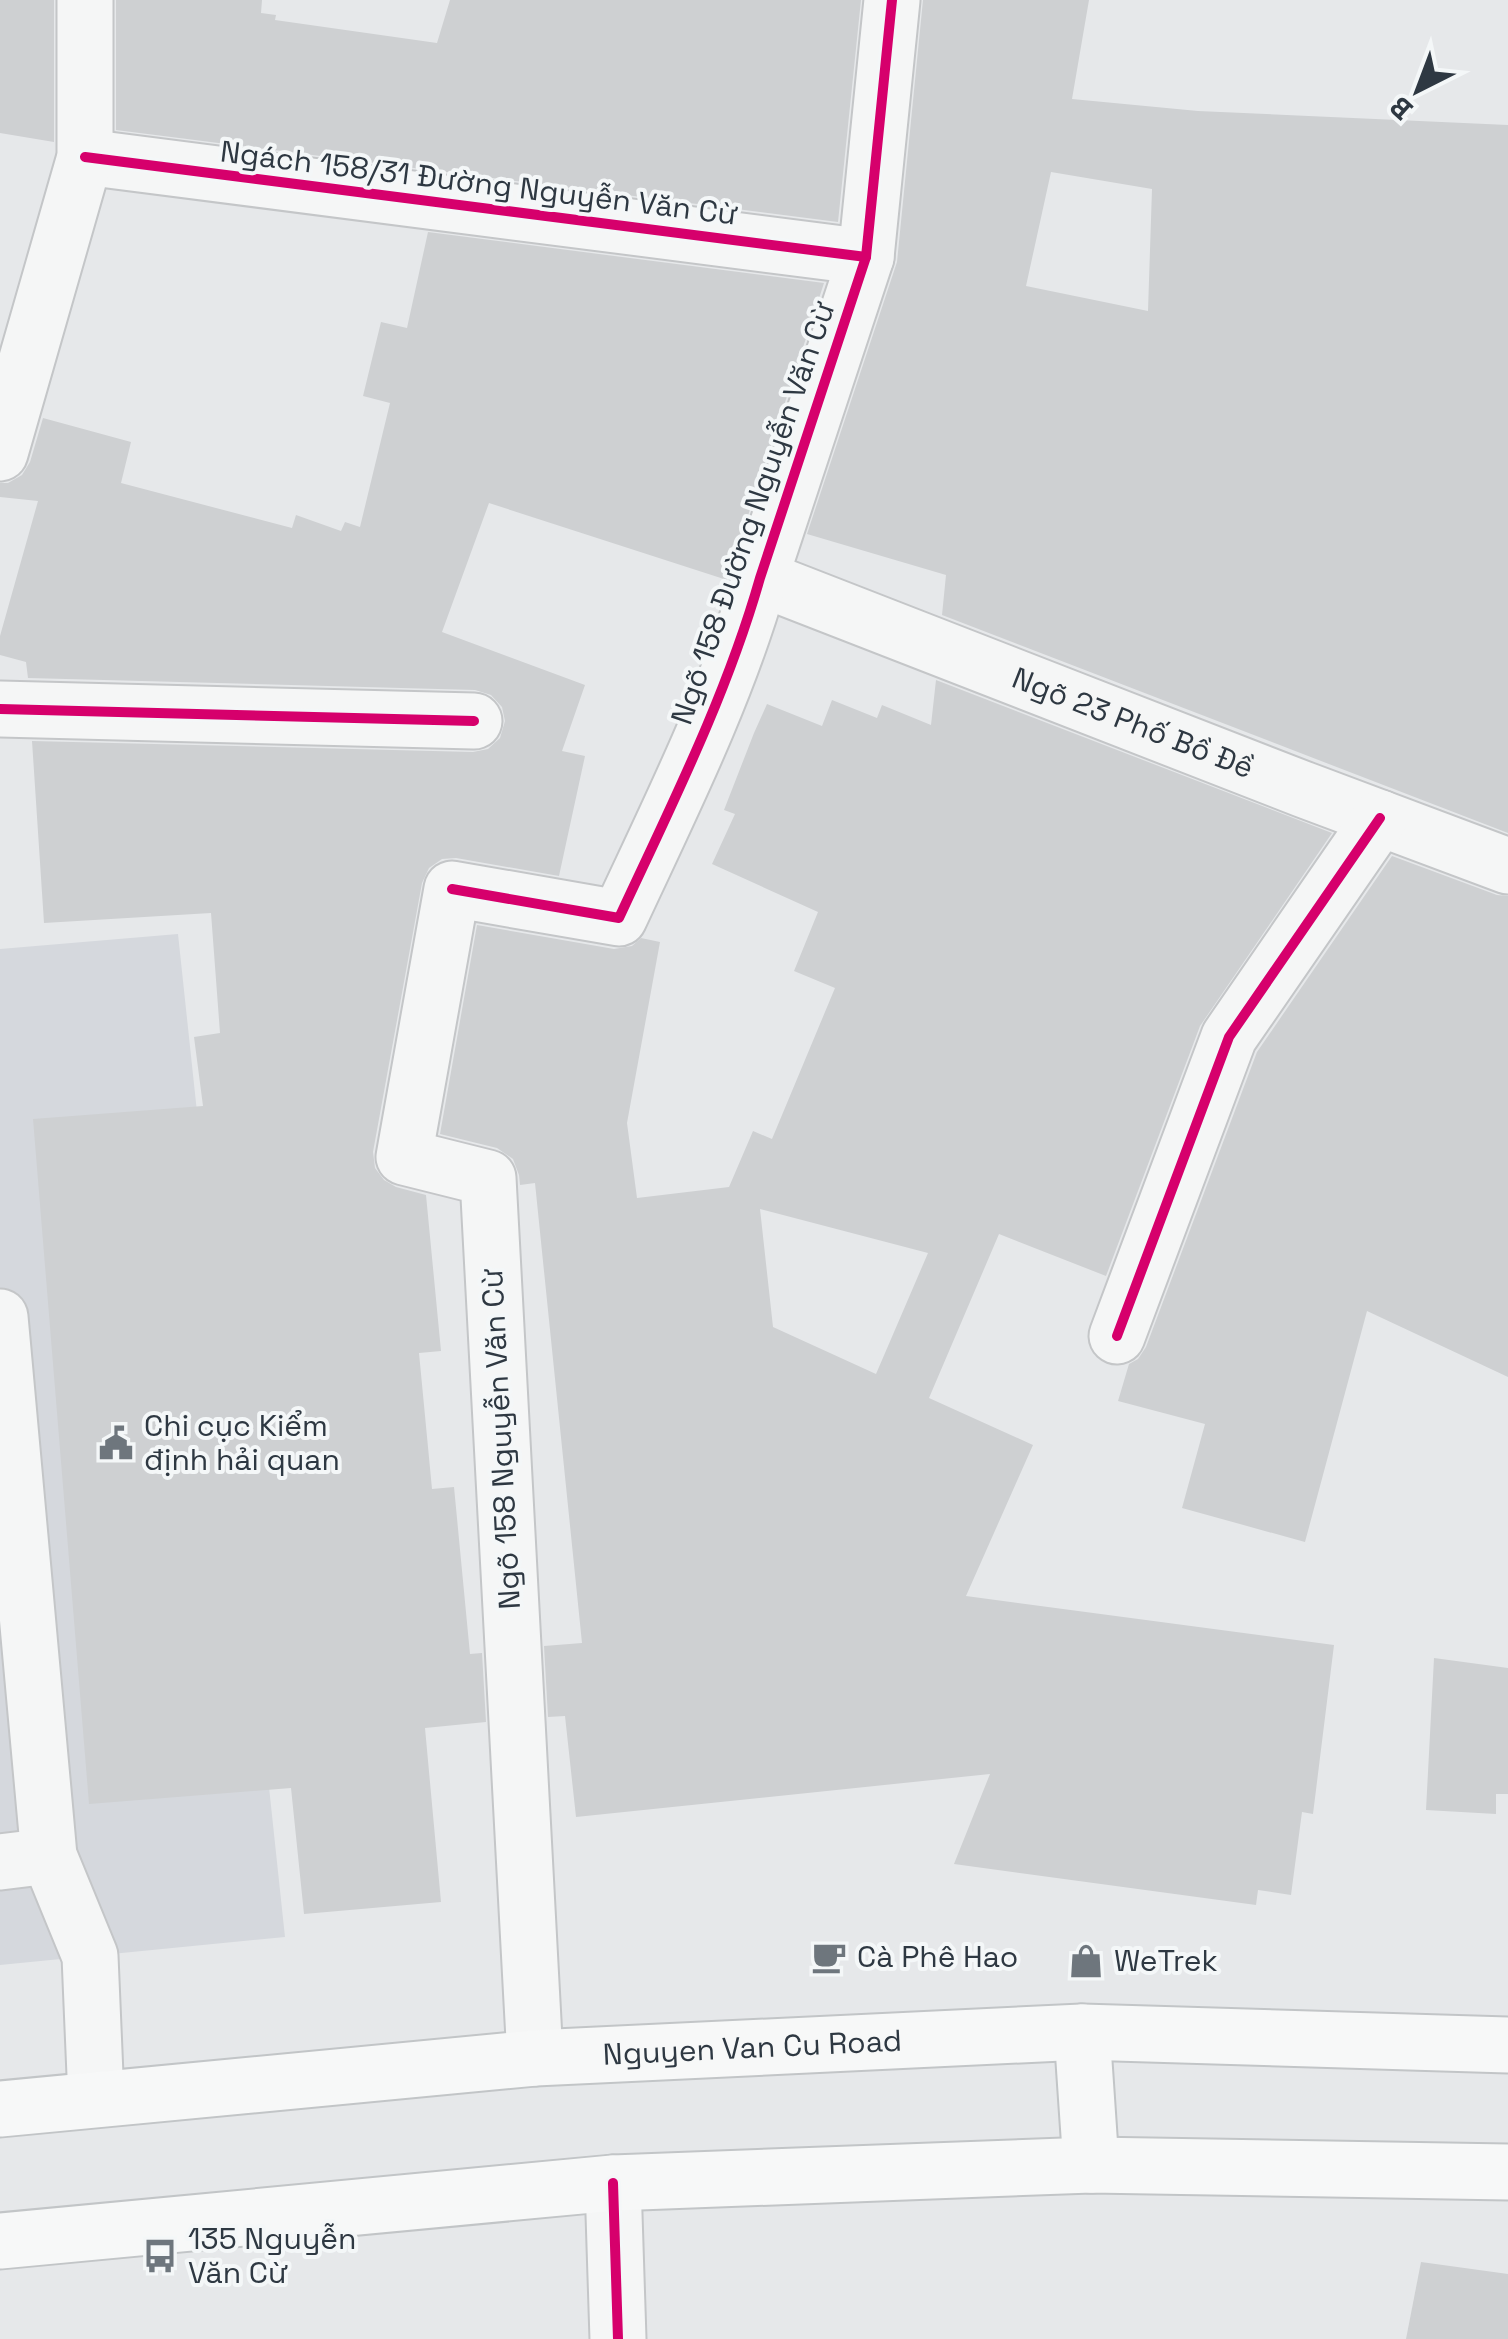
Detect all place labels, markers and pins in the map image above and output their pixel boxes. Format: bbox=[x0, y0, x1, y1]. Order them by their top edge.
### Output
place label: Chi cục Kiểm định hải quan bbox=[144, 1406, 340, 1479]
public building icon: Chi cục Kiểm định hải quan bbox=[97, 1424, 135, 1462]
place label: Cà Phê Hao bbox=[857, 1937, 1018, 1976]
cafe icon: Cà Phê Hao bbox=[810, 1938, 848, 1976]
place label: WeTrek bbox=[1114, 1941, 1218, 1980]
shop icon: WeTrek bbox=[1067, 1942, 1105, 1980]
place label: 135 Nguyễn Văn Cừ bbox=[188, 2219, 356, 2292]
bus stop icon: 135 Nguyễn Văn Cừ bbox=[141, 2237, 179, 2275]

